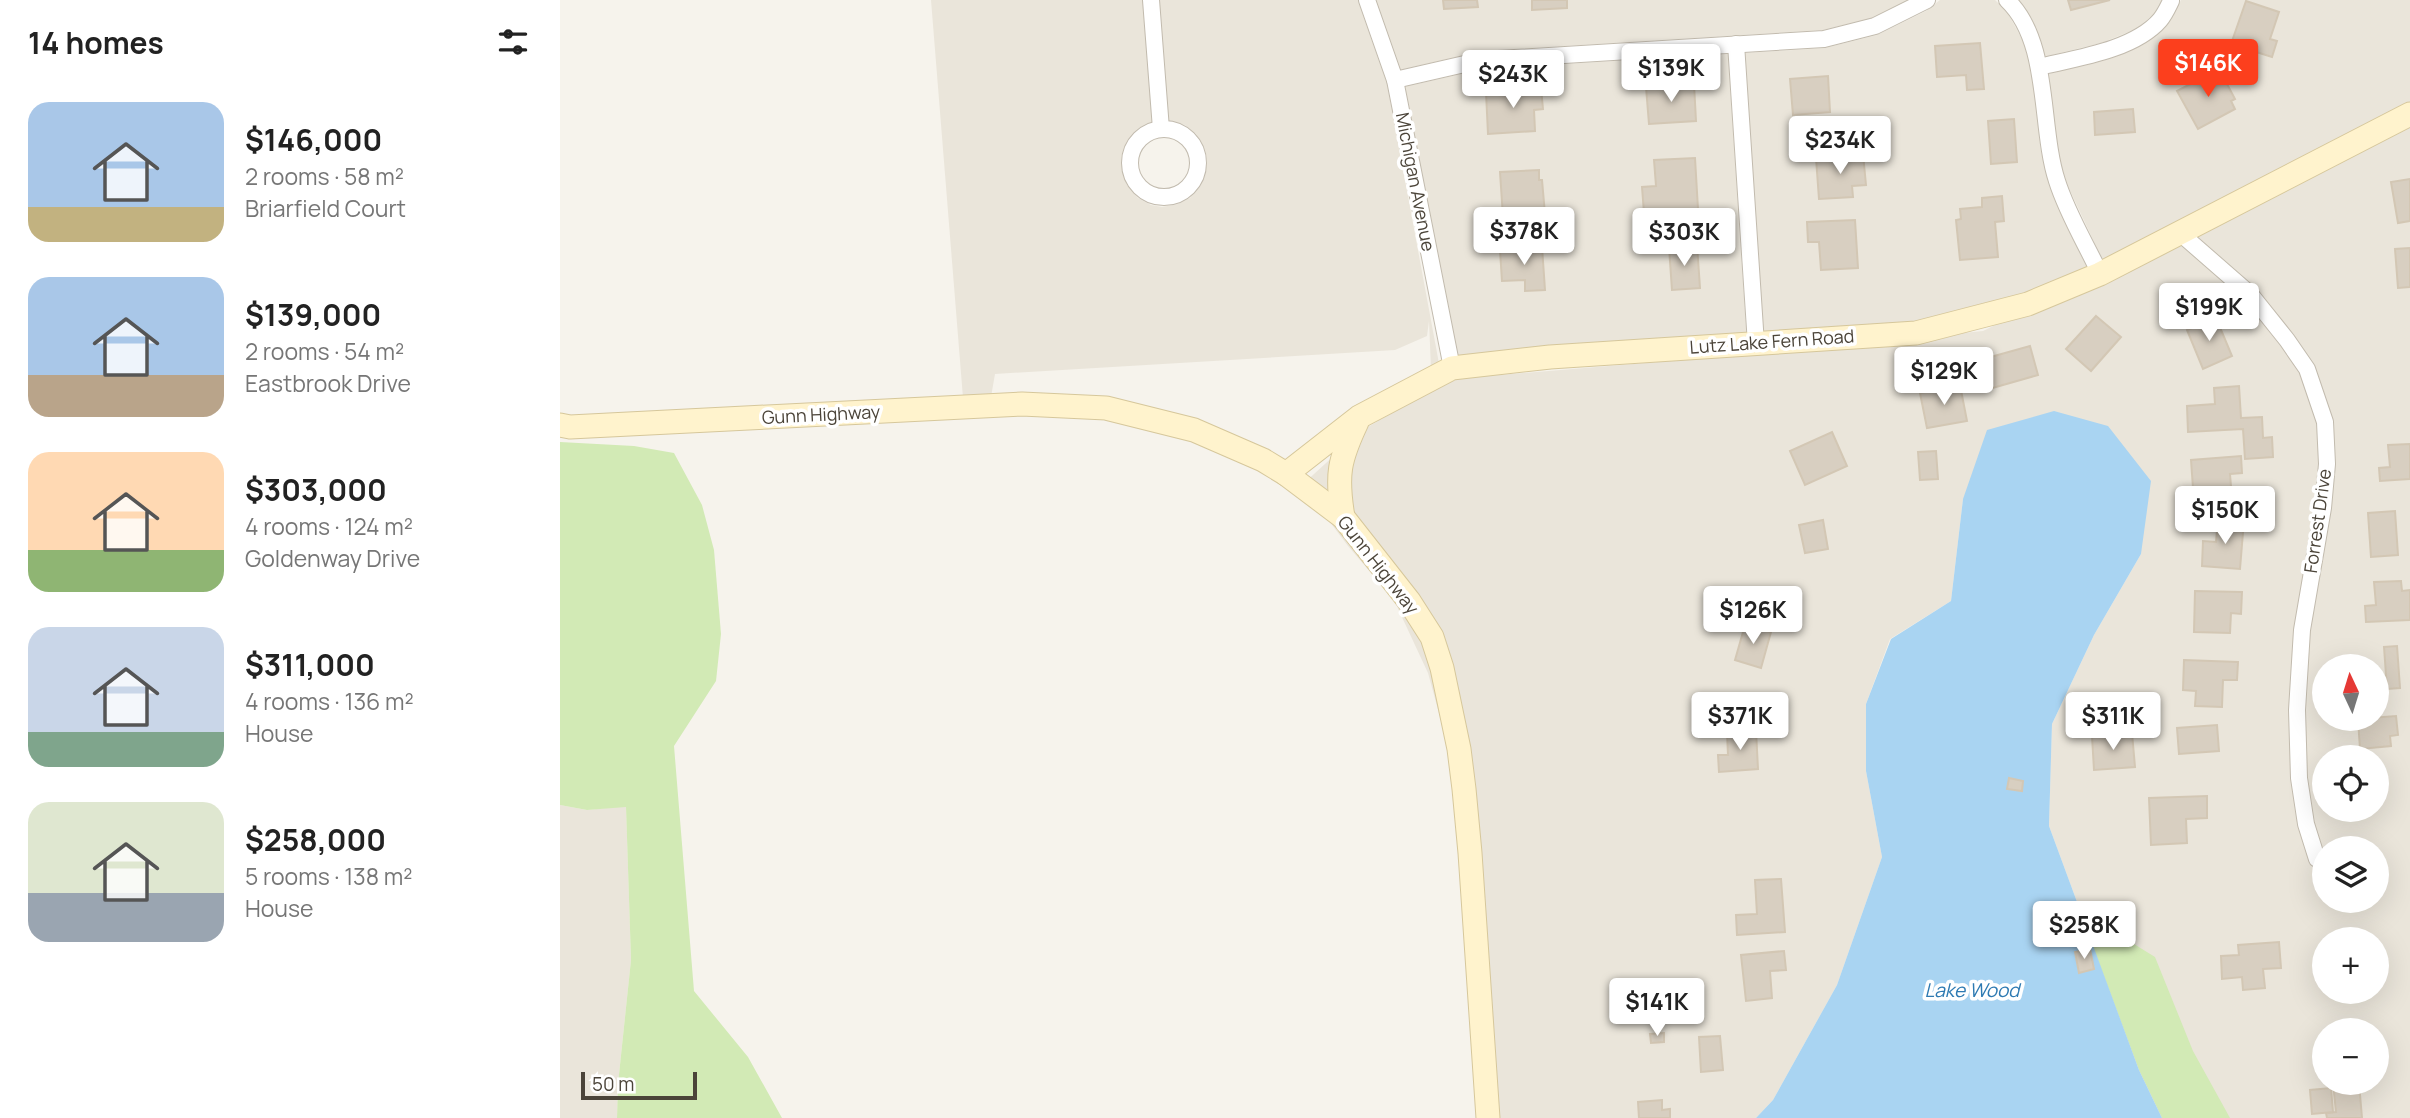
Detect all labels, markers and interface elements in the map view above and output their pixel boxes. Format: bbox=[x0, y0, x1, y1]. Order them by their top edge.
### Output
text: 14 homes bbox=[28, 22, 164, 63]
icon: filters bbox=[494, 23, 532, 61]
pin: $146K bbox=[2159, 40, 2257, 99]
pin: $139K bbox=[1622, 44, 1720, 104]
text: $146K bbox=[2174, 46, 2242, 78]
pin: $243K bbox=[1464, 50, 1562, 110]
text: $139K bbox=[1637, 51, 1705, 83]
text: $243K bbox=[1478, 57, 1548, 89]
street label: Michigan Avenue bbox=[1391, 110, 1441, 253]
pin: $234K bbox=[1791, 116, 1889, 176]
text: $146,000 bbox=[245, 119, 382, 160]
text: $234K bbox=[1805, 123, 1875, 155]
icon: home bbox=[84, 130, 168, 214]
text: 2 rooms · 58 m² bbox=[245, 160, 404, 192]
text: Briarfield Court bbox=[245, 192, 406, 224]
pin: $378K bbox=[1475, 208, 1573, 267]
pin: $303K bbox=[1635, 208, 1733, 268]
text: $378K bbox=[1489, 214, 1559, 246]
text: $303K bbox=[1648, 215, 1720, 247]
pin: $199K bbox=[2160, 284, 2258, 343]
text: $199K bbox=[2175, 290, 2243, 322]
text: $139,000 bbox=[245, 294, 381, 335]
icon: home bbox=[84, 305, 168, 389]
street label: Lutz Lake Fern Road bbox=[1689, 323, 1855, 359]
text: 2 rooms · 54 m² bbox=[245, 335, 404, 367]
pin: $129K bbox=[1895, 348, 1993, 407]
text: $129K bbox=[1910, 354, 1978, 386]
text: Eastbrook Drive bbox=[245, 367, 411, 399]
street label: Gunn Highway bbox=[761, 399, 881, 429]
street label: Forrest Drive bbox=[2298, 467, 2336, 575]
text: $303,000 bbox=[245, 469, 387, 510]
icon: home bbox=[84, 480, 168, 564]
pin: $150K bbox=[2176, 486, 2274, 546]
text: $150K bbox=[2191, 493, 2259, 525]
text: 4 rooms · 124 m² bbox=[245, 510, 413, 542]
street label: Gunn Highway bbox=[1333, 510, 1425, 619]
text: Goldenway Drive bbox=[245, 542, 420, 574]
pin: $126K bbox=[1704, 586, 1802, 646]
text: $126K bbox=[1719, 593, 1787, 625]
text: $311,000 bbox=[245, 644, 375, 685]
north arrow bbox=[2312, 654, 2389, 732]
map controls bbox=[2312, 654, 2389, 1095]
icon: home bbox=[84, 655, 168, 739]
text: 4 rooms · 136 m² bbox=[245, 685, 414, 717]
pin: $371K bbox=[1691, 692, 1789, 752]
pin: $311K bbox=[2064, 692, 2162, 752]
text: $371K bbox=[1707, 699, 1773, 731]
text: $311K bbox=[2082, 699, 2144, 731]
text: House bbox=[245, 717, 314, 749]
button: locate bbox=[2312, 745, 2389, 822]
text: $258,000 bbox=[245, 819, 386, 860]
icon: home bbox=[84, 830, 168, 914]
button: layers bbox=[2312, 836, 2389, 913]
text: 5 rooms · 138 m² bbox=[245, 860, 412, 892]
text: House bbox=[245, 892, 314, 924]
pin: $258K bbox=[2035, 902, 2133, 961]
text: $258K bbox=[2049, 908, 2119, 940]
button: + bbox=[2312, 927, 2389, 1004]
water label: Lake Wood bbox=[1925, 977, 2022, 1003]
pin: $141K bbox=[1608, 978, 1706, 1038]
text: $141K bbox=[1625, 985, 1689, 1017]
button: − bbox=[2312, 1018, 2389, 1095]
scale bar bbox=[581, 1069, 696, 1101]
text: 50 m bbox=[592, 1071, 634, 1097]

